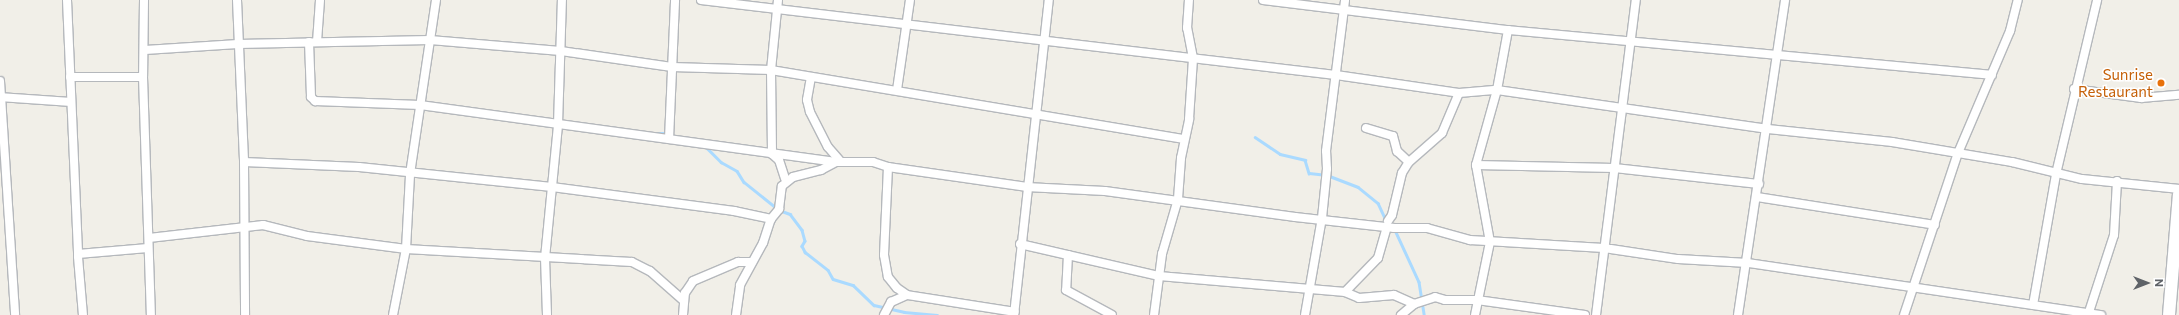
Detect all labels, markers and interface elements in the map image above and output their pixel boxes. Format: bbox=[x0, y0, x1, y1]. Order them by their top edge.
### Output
place label: Sunrise Restaurant bbox=[2078, 65, 2153, 100]
marker: Sunrise Restaurant bbox=[2156, 78, 2166, 88]
north arrow bbox=[2127, 263, 2167, 303]
text: N bbox=[2153, 279, 2166, 287]

